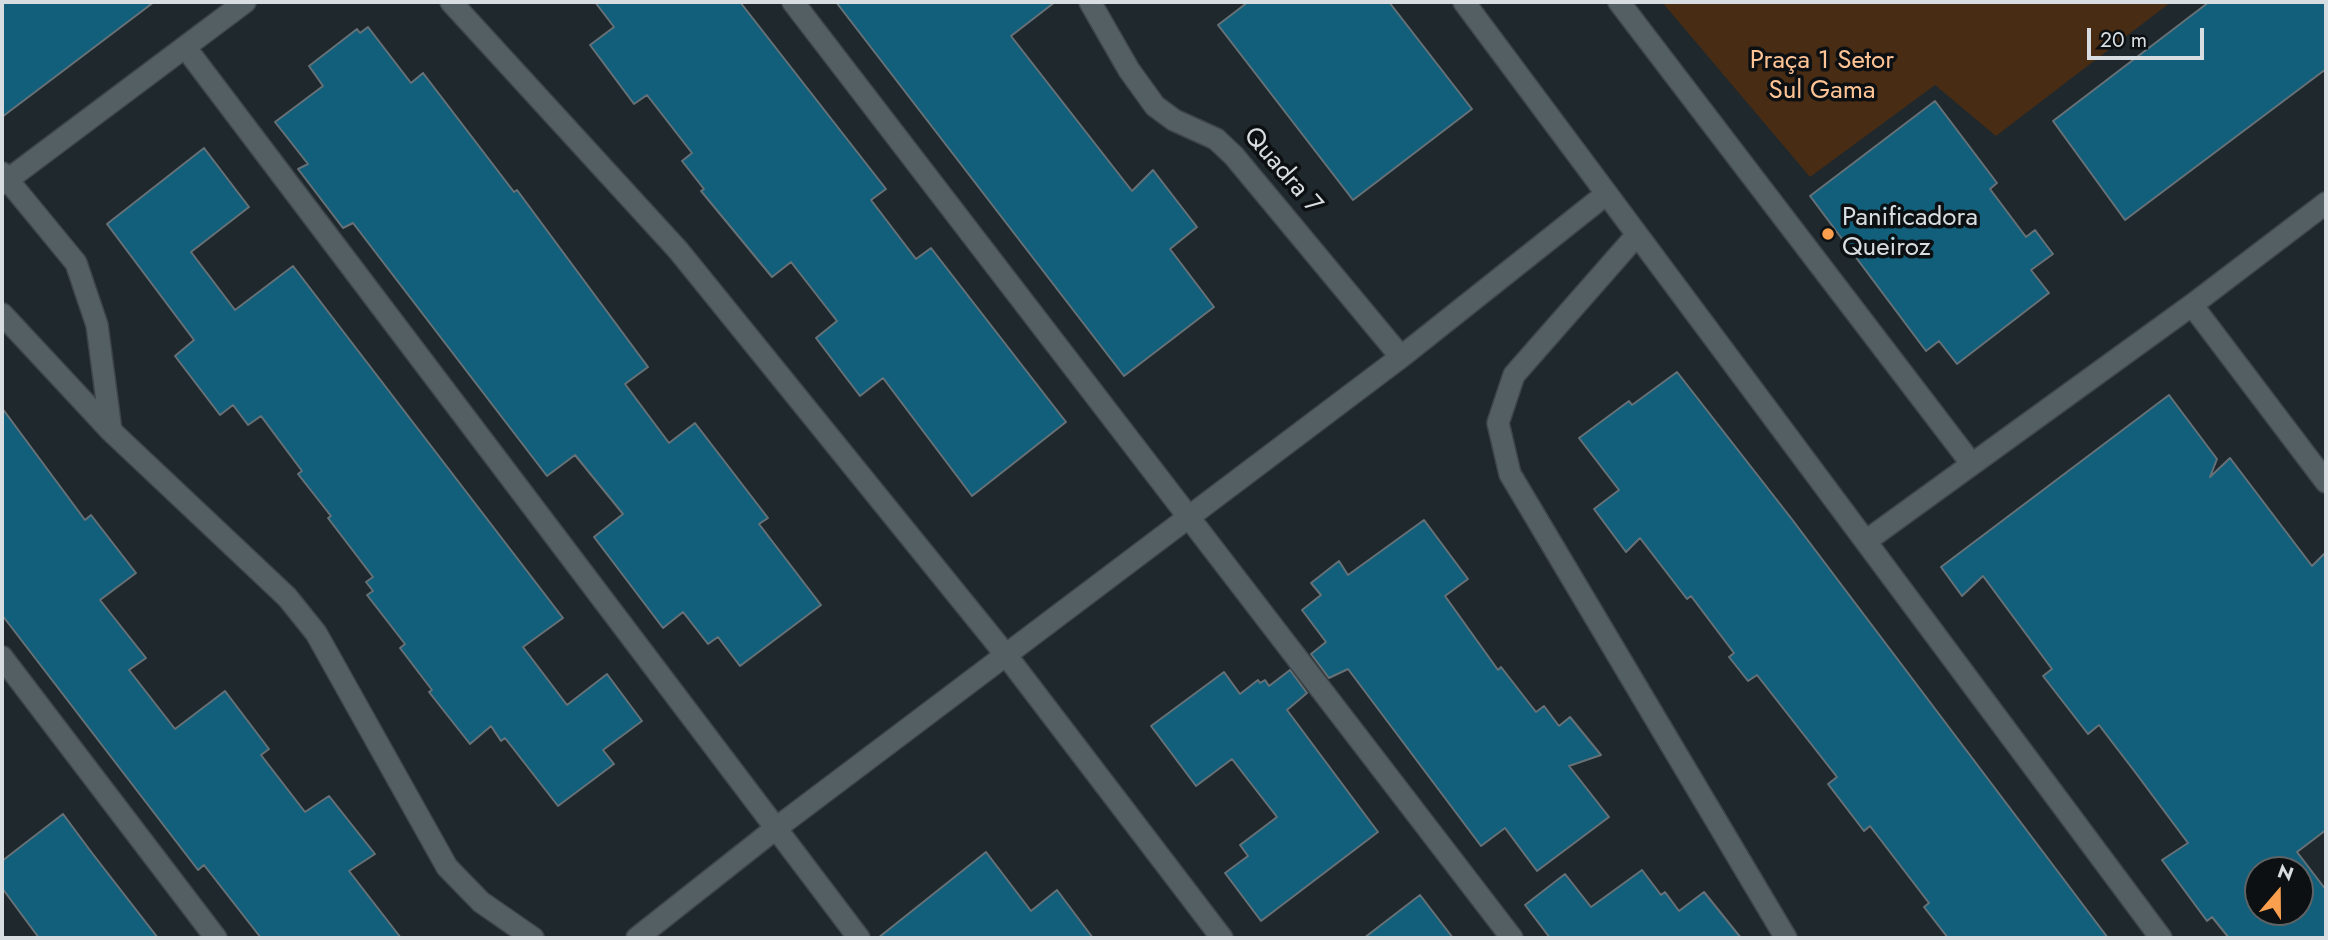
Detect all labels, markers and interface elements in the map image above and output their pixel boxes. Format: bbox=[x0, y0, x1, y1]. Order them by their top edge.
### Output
scale bar bbox=[2090, 14, 2207, 58]
text: 20 m bbox=[2100, 25, 2147, 55]
park label: Praça 1 Setor Sul Gama bbox=[1750, 46, 1894, 108]
street label: Quadra 7 bbox=[1236, 121, 1328, 221]
place label: Panificadora Queiroz bbox=[1842, 203, 1978, 264]
marker: Panificadora Queiroz bbox=[1820, 226, 1836, 242]
north arrow bbox=[2244, 856, 2314, 926]
text: N bbox=[2274, 857, 2297, 888]

